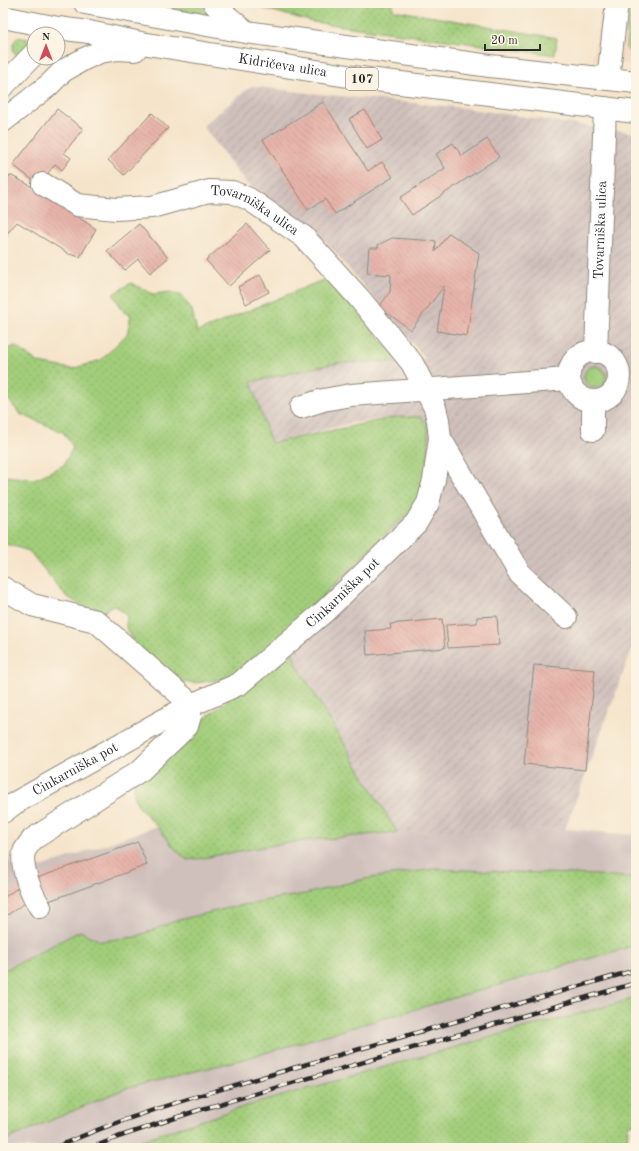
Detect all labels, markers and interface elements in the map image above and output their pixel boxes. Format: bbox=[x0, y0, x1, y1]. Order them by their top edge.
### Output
north arrow bbox=[26, 26, 66, 66]
scale bar bbox=[485, 26, 540, 52]
text: N bbox=[42, 32, 51, 43]
text: 20 m bbox=[491, 35, 518, 47]
street label: Kidričeva ulica bbox=[237, 52, 328, 80]
road number: 107 bbox=[346, 68, 378, 90]
street label: Tovarniška ulica bbox=[592, 180, 609, 280]
street label: Tovarniška ulica bbox=[210, 184, 301, 238]
street label: Cinkarniška pot bbox=[303, 555, 382, 631]
street label: Cinkarniška pot bbox=[30, 740, 120, 799]

